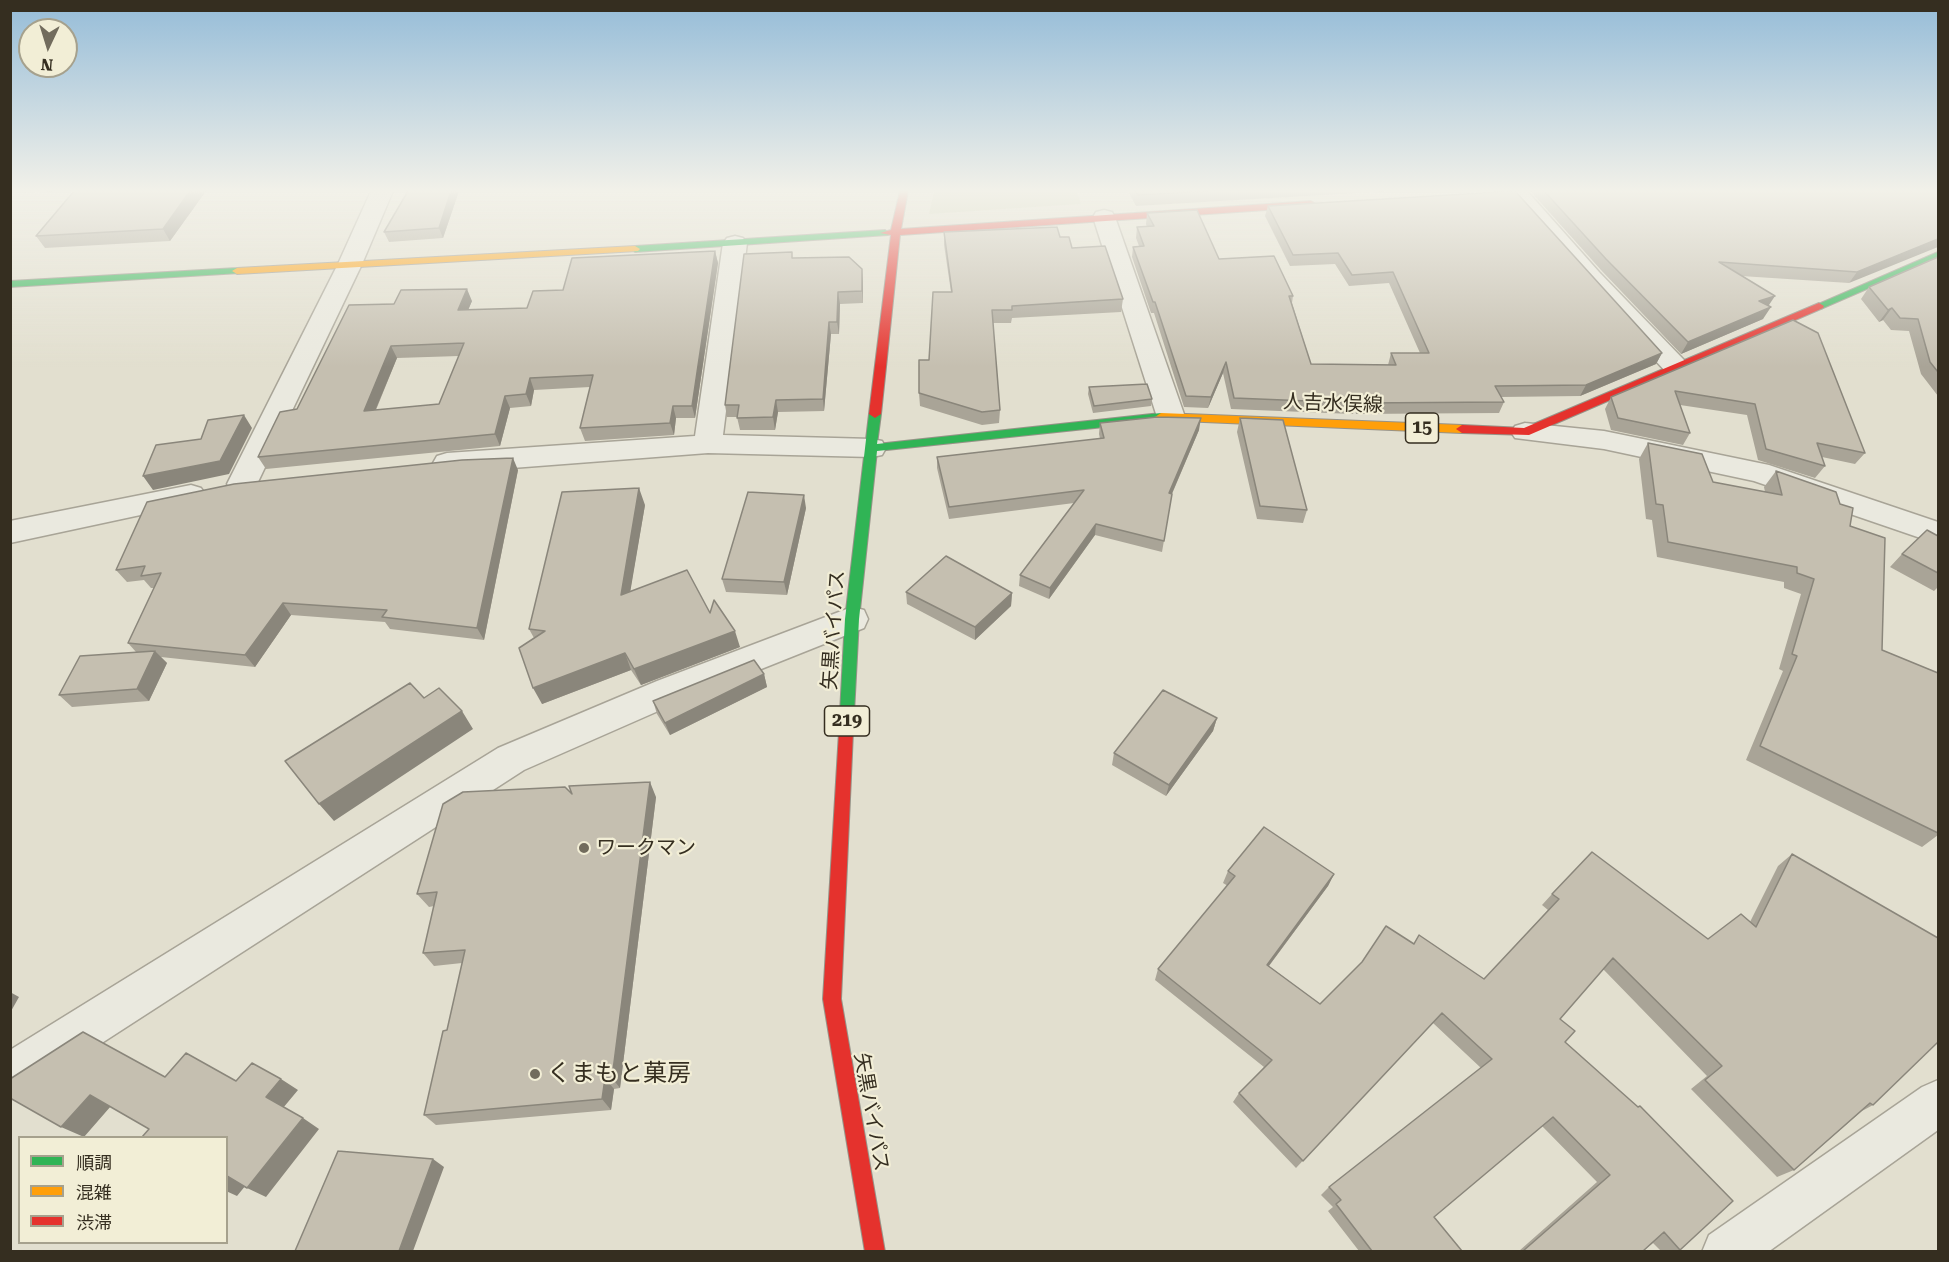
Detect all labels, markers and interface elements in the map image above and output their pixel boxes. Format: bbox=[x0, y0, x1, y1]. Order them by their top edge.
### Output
north arrow bbox=[18, 18, 78, 78]
text: N bbox=[40, 55, 54, 74]
street label: 人吉水俣線 bbox=[1283, 390, 1383, 418]
road number: 15 bbox=[1406, 413, 1438, 443]
street label: 矢黒バイパス bbox=[818, 569, 850, 691]
road number: 219 bbox=[824, 706, 870, 736]
place label: ワークマン bbox=[596, 836, 696, 860]
marker: ワークマン bbox=[577, 841, 591, 855]
street label: 矢黒バイパス bbox=[849, 1051, 893, 1173]
place label: くまもと菓房 bbox=[547, 1060, 691, 1088]
marker: くまもと菓房 bbox=[528, 1067, 542, 1081]
legend bbox=[18, 1136, 228, 1244]
text: 順調 bbox=[76, 1152, 112, 1173]
text: 混雑 bbox=[76, 1182, 112, 1203]
text: 渋滞 bbox=[76, 1212, 112, 1233]

